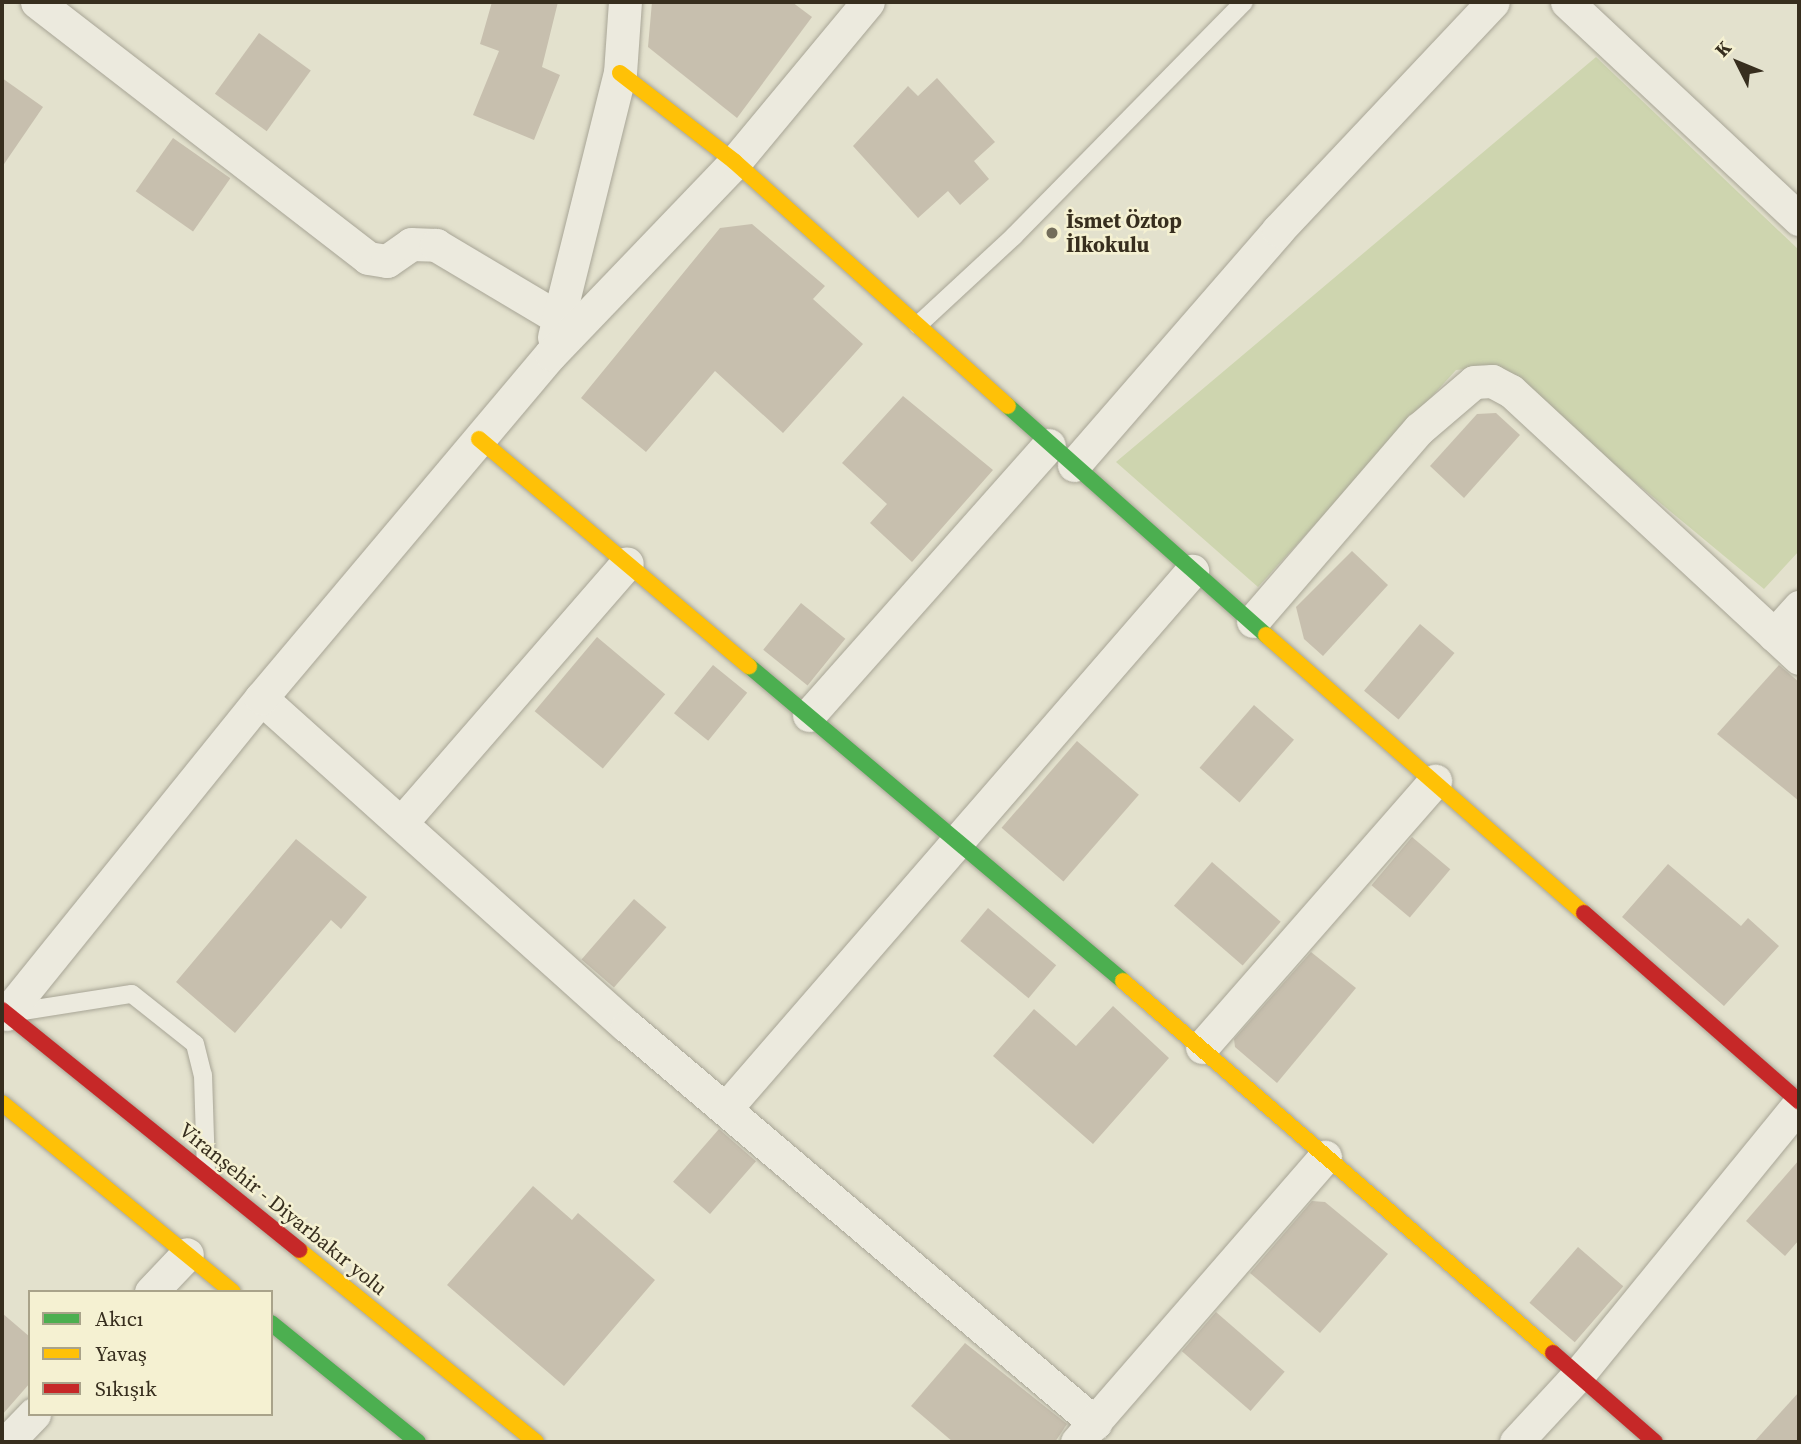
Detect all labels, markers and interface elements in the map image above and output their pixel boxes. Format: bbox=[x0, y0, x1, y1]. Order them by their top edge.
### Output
north arrow bbox=[1703, 28, 1773, 98]
text: K bbox=[1709, 35, 1737, 62]
place label: İsmet Öztop İlkokulu bbox=[1066, 208, 1182, 258]
marker: İsmet Öztop İlkokulu bbox=[1044, 225, 1060, 241]
street label: Viranşehir - Diyarbakır yolu bbox=[174, 1117, 392, 1301]
legend bbox=[28, 1290, 273, 1416]
text: Akıcı bbox=[95, 1304, 143, 1333]
text: Yavaş bbox=[95, 1339, 147, 1368]
text: Sıkışık bbox=[95, 1374, 157, 1403]

